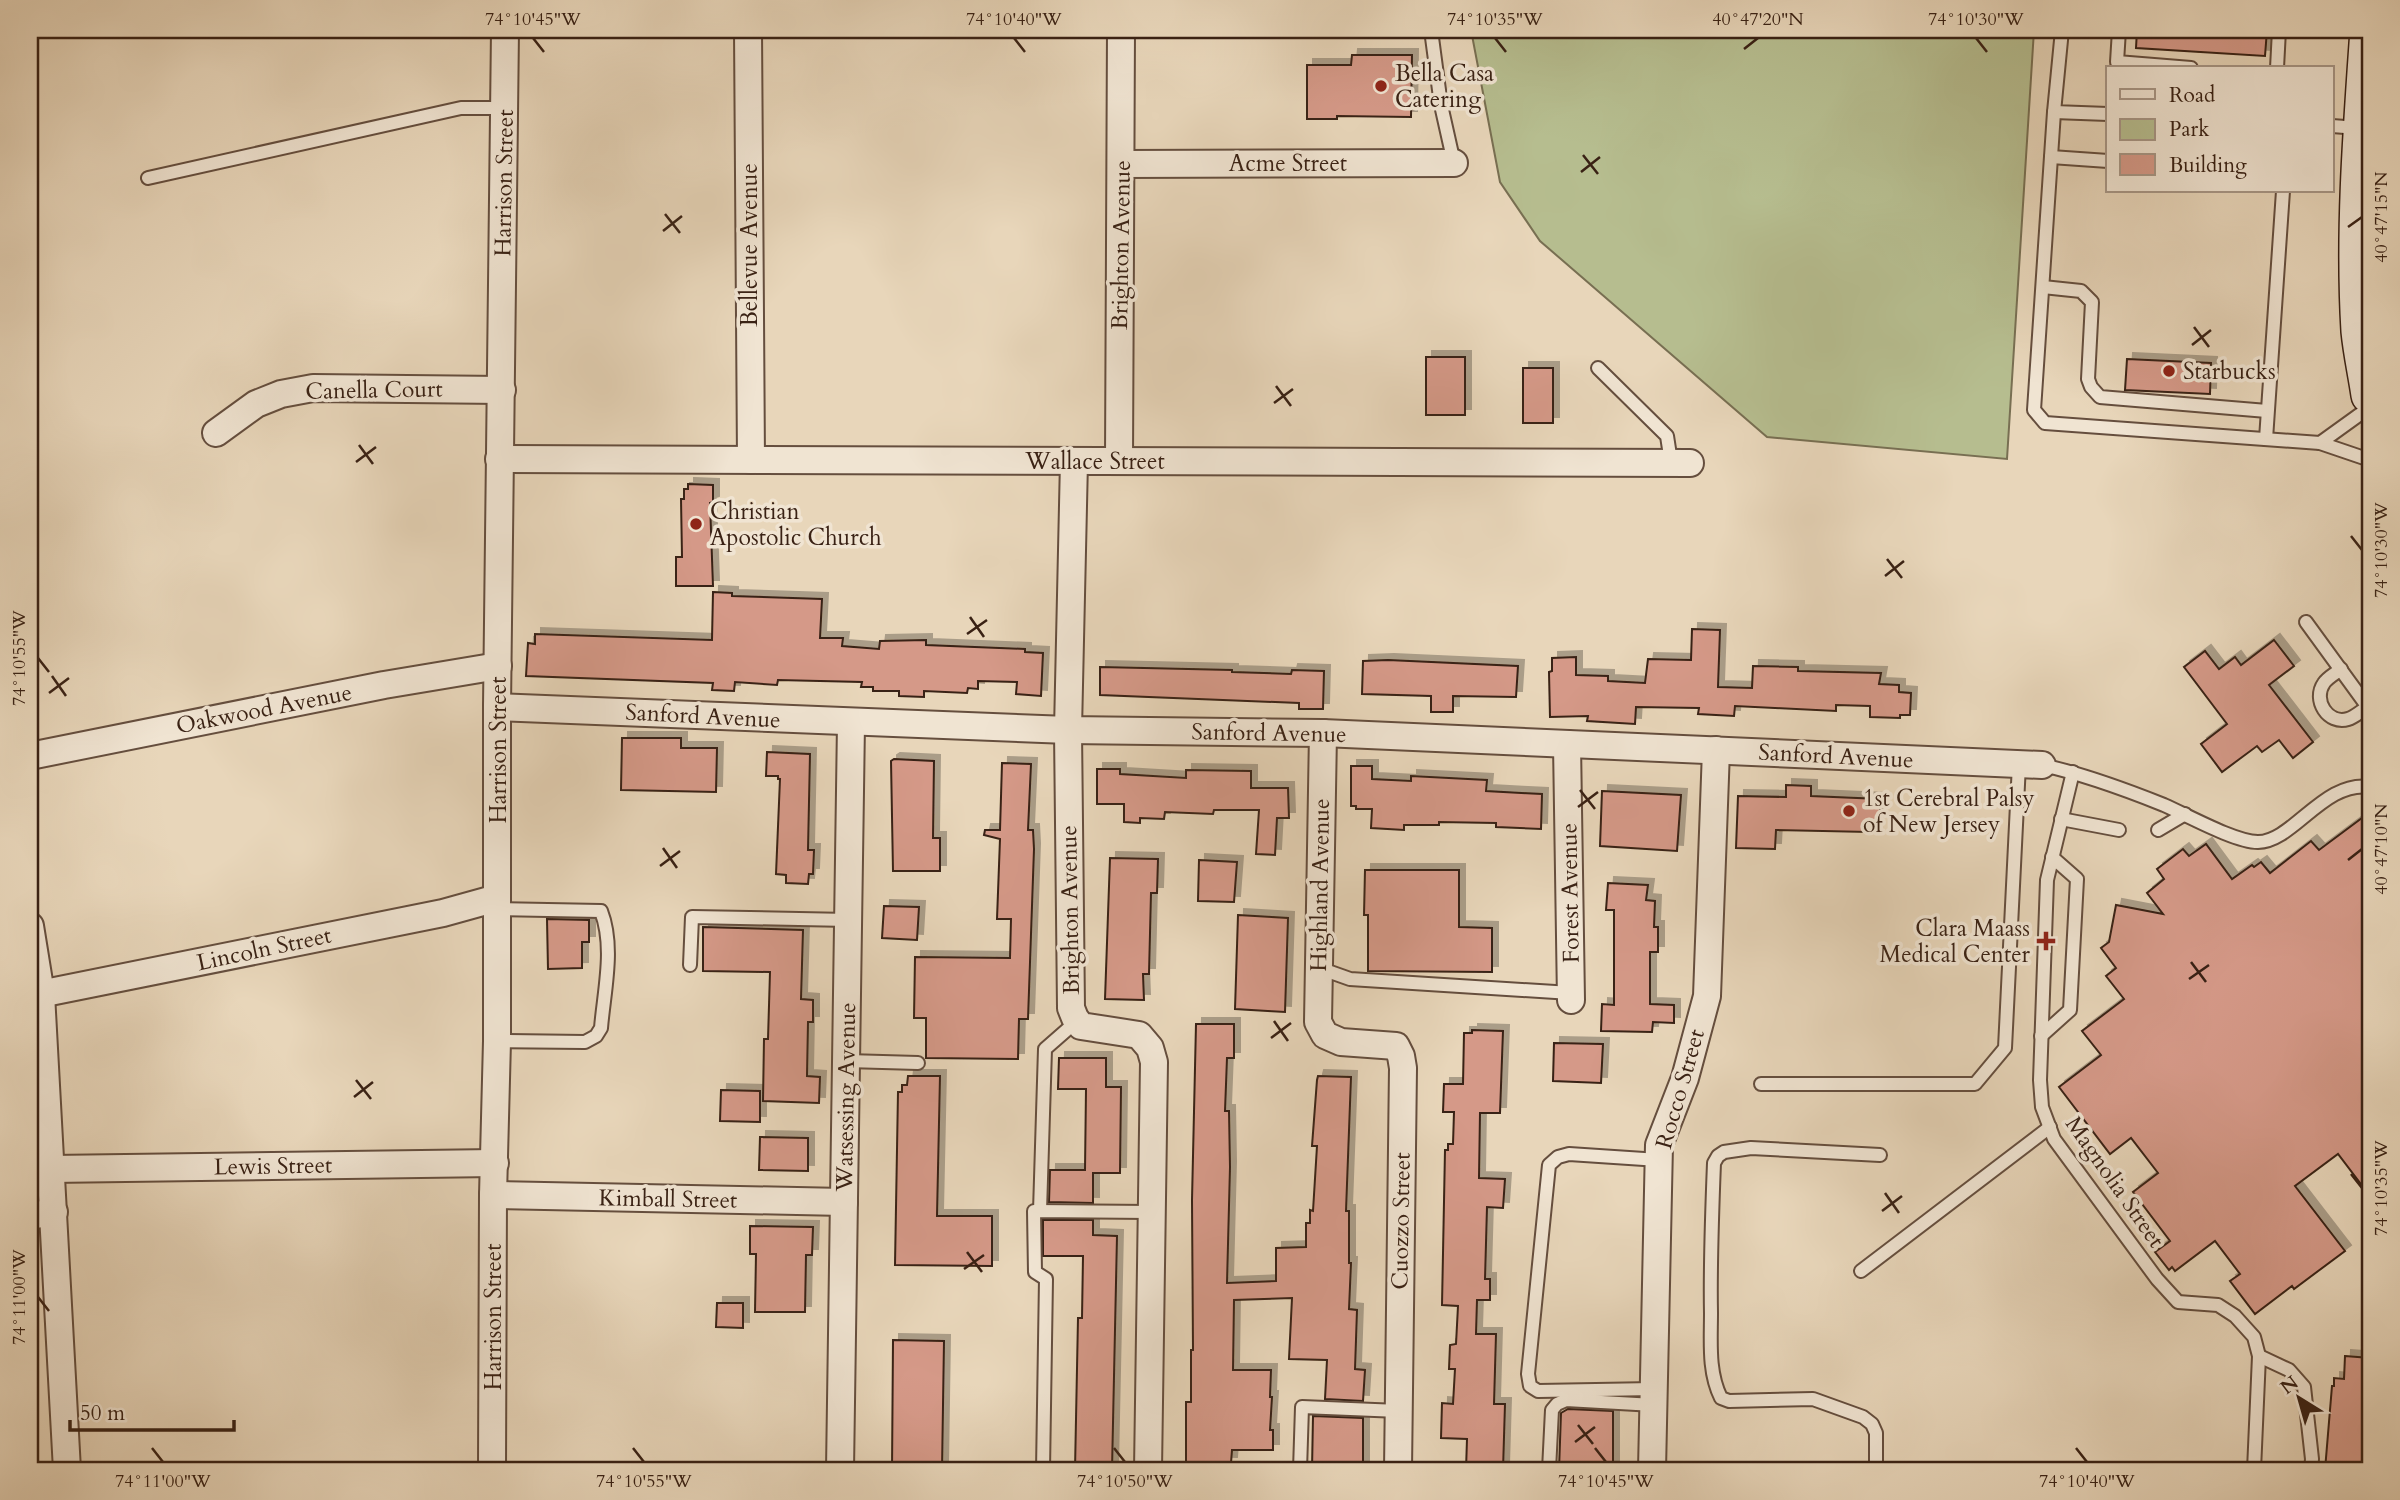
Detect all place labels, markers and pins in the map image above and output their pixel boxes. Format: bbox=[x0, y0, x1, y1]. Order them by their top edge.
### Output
place label: Bella Casa Catering bbox=[1395, 58, 1494, 115]
marker: Bella Casa Catering bbox=[1373, 78, 1389, 94]
place label: Starbucks bbox=[2183, 356, 2276, 387]
marker: Starbucks bbox=[2161, 363, 2177, 379]
place label: Christian Apostolic Church bbox=[710, 496, 882, 553]
marker: Christian Apostolic Church bbox=[688, 516, 704, 532]
place label: 1st Cerebral Palsy of New Jersey bbox=[1863, 783, 2035, 840]
marker: 1st Cerebral Palsy of New Jersey bbox=[1841, 803, 1857, 819]
place label: Clara Maass Medical Center bbox=[1880, 913, 2031, 970]
marker: Clara Maass Medical Center bbox=[2036, 931, 2056, 951]

